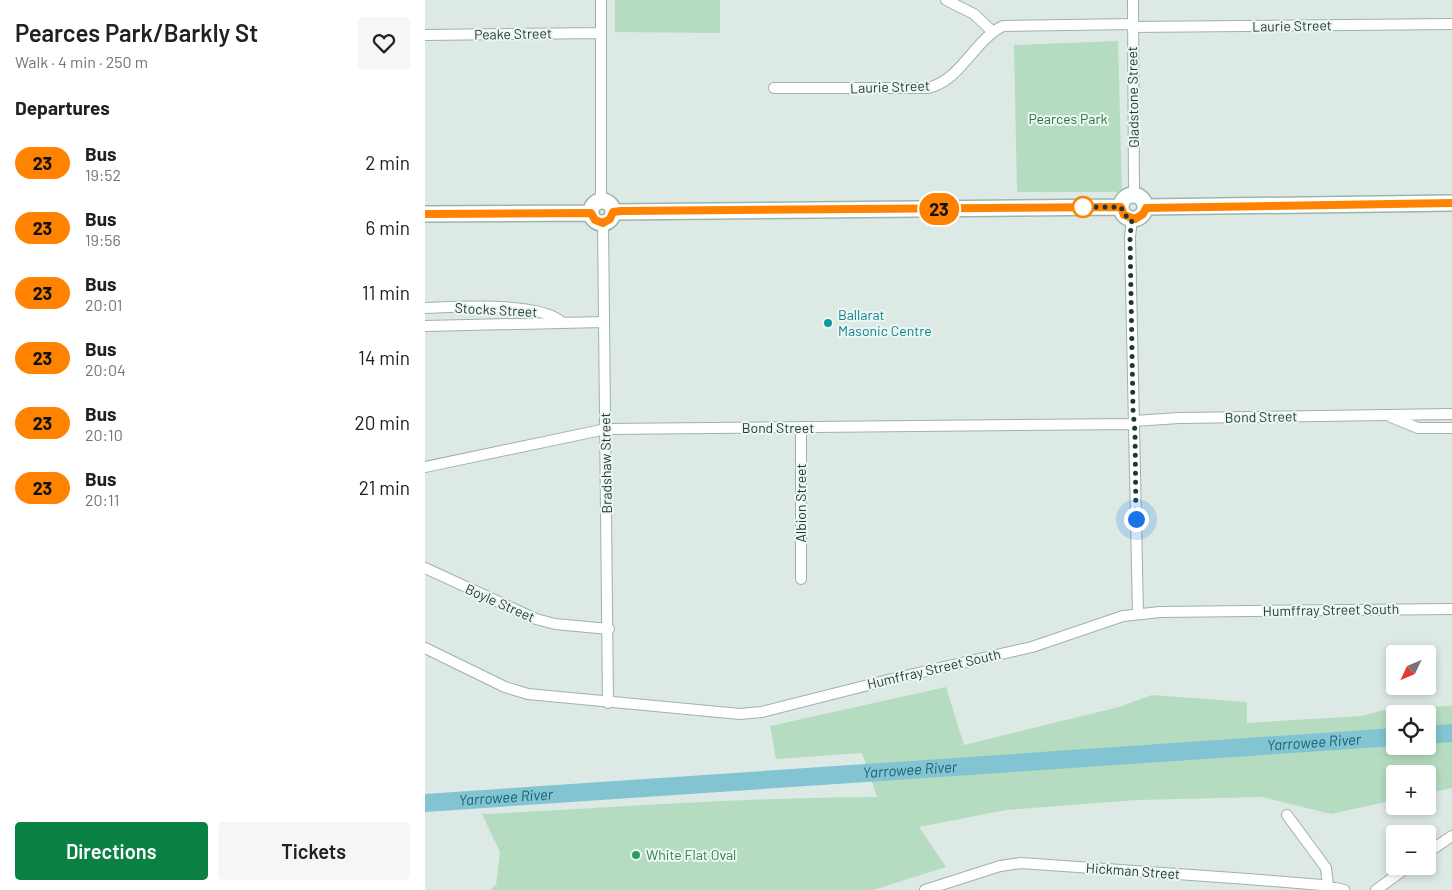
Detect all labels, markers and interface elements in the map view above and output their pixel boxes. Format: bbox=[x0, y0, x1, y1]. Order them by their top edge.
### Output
street label: Laurie Street bbox=[1252, 16, 1332, 35]
button: heart bbox=[358, 17, 410, 69]
text: Pearces Park/Barkly St bbox=[15, 18, 258, 47]
street label: Peake Street bbox=[474, 24, 552, 43]
street label: Gladstone Street bbox=[1123, 46, 1142, 148]
text: Walk · 4 min · 250 m bbox=[15, 52, 148, 71]
street label: Laurie Street bbox=[850, 77, 930, 96]
text: Departures bbox=[15, 96, 110, 119]
park label: Pearces Park bbox=[1028, 110, 1108, 127]
text: Bus bbox=[85, 142, 117, 165]
text: 2 min bbox=[365, 151, 410, 174]
text: 23 bbox=[33, 152, 52, 174]
text: 19:52 bbox=[85, 165, 121, 184]
line badge: 23 bbox=[917, 193, 961, 225]
unlabelled marker bbox=[1072, 196, 1094, 218]
text: 23 bbox=[929, 198, 949, 220]
text: Bus bbox=[85, 207, 117, 230]
text: 6 min bbox=[366, 216, 410, 239]
text: 23 bbox=[33, 217, 52, 239]
text: 19:56 bbox=[85, 230, 121, 249]
text: Bus bbox=[85, 272, 117, 295]
text: 11 min bbox=[362, 281, 410, 304]
text: 23 bbox=[33, 282, 52, 304]
text: 20:01 bbox=[85, 295, 122, 314]
street label: Stocks Street bbox=[454, 299, 538, 320]
place label: Ballarat Masonic Centre bbox=[838, 306, 932, 339]
marker: Ballarat Masonic Centre bbox=[822, 317, 834, 329]
text: Bus bbox=[85, 337, 117, 360]
text: 14 min bbox=[358, 346, 410, 369]
text: 23 bbox=[33, 347, 52, 369]
text: 20:04 bbox=[85, 360, 126, 379]
text: Bus bbox=[85, 402, 117, 425]
street label: Bond Street bbox=[1225, 407, 1297, 426]
text: 20 min bbox=[354, 411, 410, 434]
text: 23 bbox=[33, 412, 52, 434]
street label: Bradshaw Street bbox=[596, 412, 615, 514]
street label: Bond Street bbox=[742, 419, 814, 436]
text: 20:10 bbox=[85, 425, 123, 444]
street label: Albion Street bbox=[792, 463, 809, 543]
text: Bus bbox=[85, 467, 117, 490]
text: 21 min bbox=[359, 476, 410, 499]
text: 23 bbox=[33, 477, 52, 499]
text: 20:11 bbox=[85, 490, 119, 509]
your location bbox=[1124, 507, 1149, 532]
street label: Boyle Street bbox=[463, 580, 538, 625]
street label: Humffray Street South bbox=[1263, 600, 1399, 619]
street label: Humffray Street South bbox=[865, 645, 1002, 692]
north arrow bbox=[1386, 645, 1436, 695]
map controls bbox=[1386, 645, 1436, 875]
button: locate bbox=[1386, 705, 1436, 755]
water label: Yarrowee River bbox=[1266, 729, 1362, 754]
water label: Yarrowee River bbox=[862, 757, 958, 781]
button: + bbox=[1386, 765, 1436, 815]
water label: Yarrowee River bbox=[458, 784, 554, 809]
button: Directions bbox=[15, 822, 208, 880]
button: Tickets bbox=[218, 822, 410, 880]
button: − bbox=[1386, 825, 1436, 875]
place label: White Flat Oval bbox=[646, 846, 736, 863]
marker: White Flat Oval bbox=[630, 849, 642, 861]
street label: Hickman Street bbox=[1085, 859, 1181, 882]

